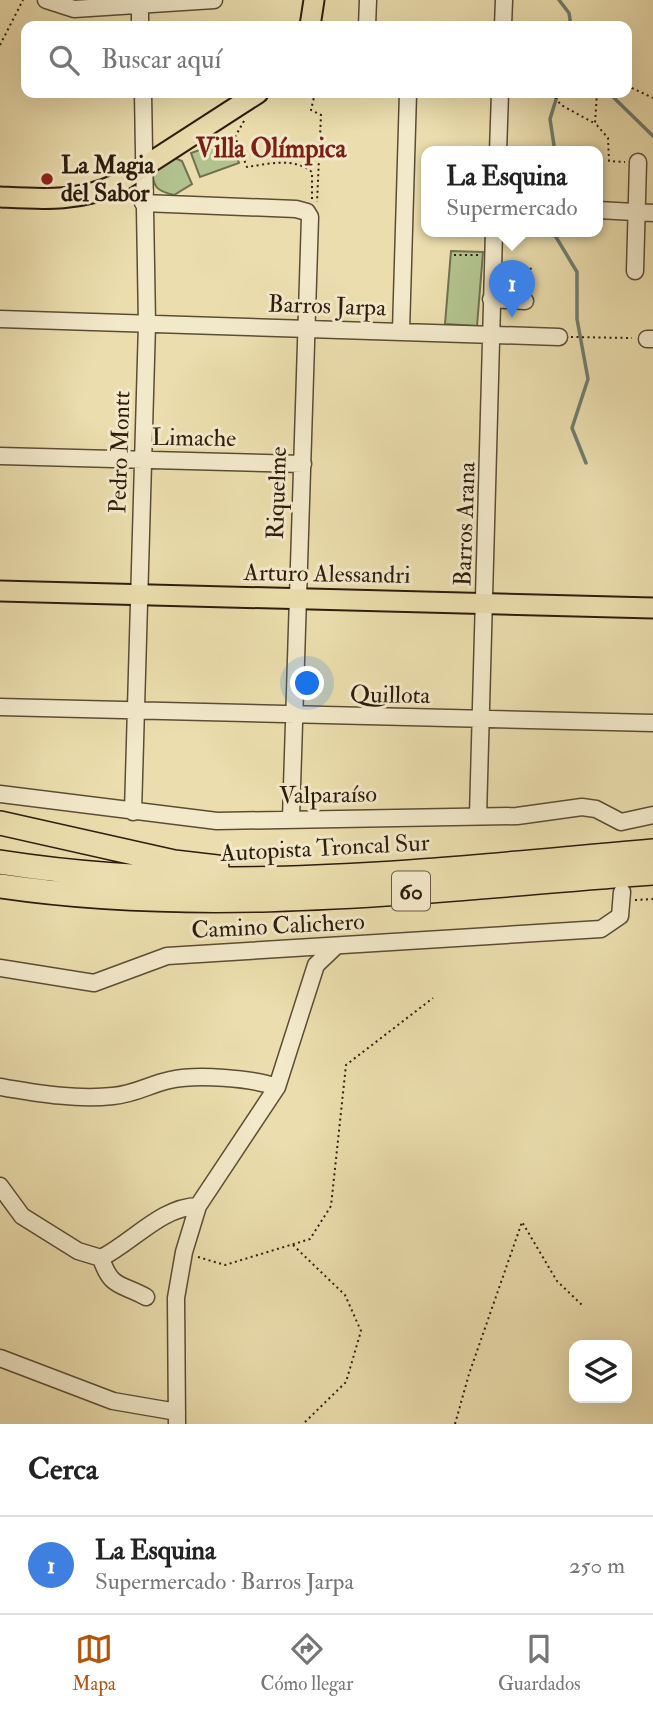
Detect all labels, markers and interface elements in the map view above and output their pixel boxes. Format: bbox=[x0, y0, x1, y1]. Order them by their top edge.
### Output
search box bbox=[21, 21, 632, 98]
icon: search bbox=[45, 41, 83, 79]
text: Buscar aquí bbox=[101, 44, 221, 76]
district label: Villa Olímpica bbox=[195, 133, 348, 166]
popup bbox=[421, 146, 603, 237]
place label: La Magia del Sabor bbox=[61, 150, 155, 209]
text: La Esquina bbox=[446, 161, 567, 193]
marker: La Magia del Sabor bbox=[39, 171, 55, 187]
text: Supermercado bbox=[446, 193, 578, 222]
pin: 1 bbox=[489, 260, 535, 318]
street label: Barros Jarpa bbox=[267, 288, 388, 324]
street label: Pedro Montt bbox=[102, 390, 138, 514]
street label: Limache bbox=[151, 422, 237, 454]
street label: Riquelme bbox=[260, 446, 294, 540]
street label: Barros Arana bbox=[447, 460, 483, 587]
street label: Arturo Alessandri bbox=[242, 557, 411, 591]
your location bbox=[290, 666, 324, 700]
street label: Quillota bbox=[350, 679, 432, 711]
street label: Valparaíso bbox=[279, 779, 377, 811]
street label: Autopista Troncal Sur bbox=[219, 827, 430, 869]
road number: 60 bbox=[392, 872, 430, 911]
street label: Camino Calichero bbox=[190, 906, 366, 946]
map controls bbox=[569, 1340, 632, 1403]
button: layers bbox=[569, 1340, 632, 1403]
text: Cerca bbox=[28, 1451, 98, 1488]
text: La Esquina bbox=[95, 1535, 216, 1567]
text: 1 bbox=[47, 1551, 55, 1580]
text: 250 m bbox=[569, 1551, 625, 1580]
text: Supermercado · Barros Jarpa bbox=[95, 1567, 354, 1596]
tab: Mapa bbox=[72, 1630, 116, 1696]
tab: Cómo llegar bbox=[260, 1630, 353, 1696]
tab: Guardados bbox=[498, 1630, 581, 1696]

